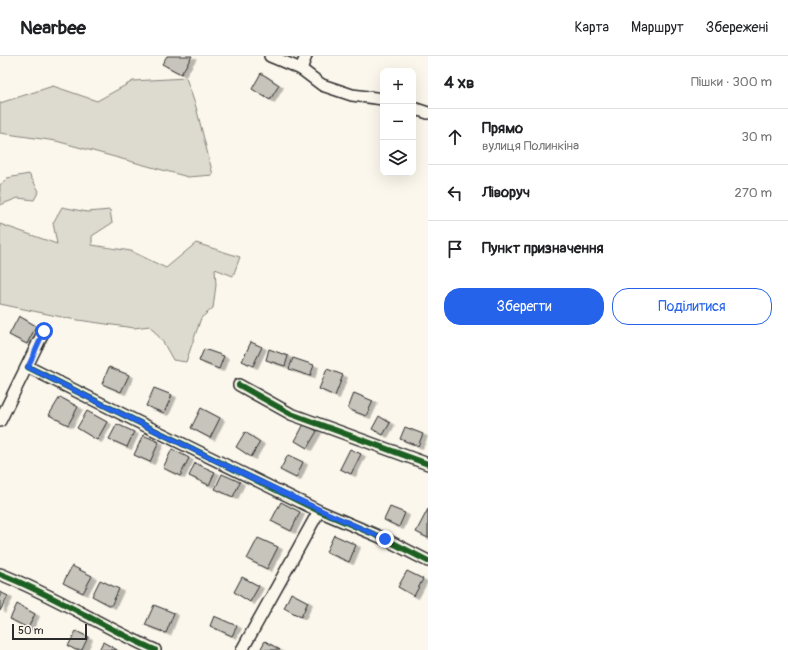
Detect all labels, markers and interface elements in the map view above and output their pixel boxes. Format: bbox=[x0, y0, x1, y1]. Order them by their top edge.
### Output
text: Nearbee bbox=[20, 16, 86, 40]
text: Карта bbox=[574, 19, 609, 36]
text: Маршрут bbox=[631, 19, 684, 36]
text: Збережені bbox=[706, 19, 768, 36]
map controls bbox=[380, 68, 416, 176]
button: + bbox=[380, 68, 416, 104]
text: 4 хв bbox=[444, 72, 474, 93]
text: Пішки · 300 m bbox=[691, 74, 772, 90]
button: − bbox=[380, 104, 416, 140]
text: Прямо bbox=[482, 119, 523, 138]
icon: ahead bbox=[444, 126, 466, 148]
text: 30 m bbox=[742, 129, 772, 145]
text: вулиця Полинкіна bbox=[482, 138, 579, 154]
button: layers bbox=[380, 140, 416, 176]
icon: left bbox=[444, 182, 466, 204]
text: Ліворуч bbox=[482, 183, 530, 202]
text: 270 m bbox=[735, 185, 772, 201]
icon: arrive bbox=[444, 238, 466, 260]
text: Пункт призначення bbox=[482, 239, 603, 258]
button: Зберегти bbox=[444, 288, 604, 325]
button: Поділитися bbox=[612, 288, 772, 325]
route start bbox=[35, 322, 53, 340]
route end bbox=[376, 530, 394, 548]
scale bar bbox=[12, 622, 87, 641]
text: 50 m bbox=[18, 624, 44, 637]

